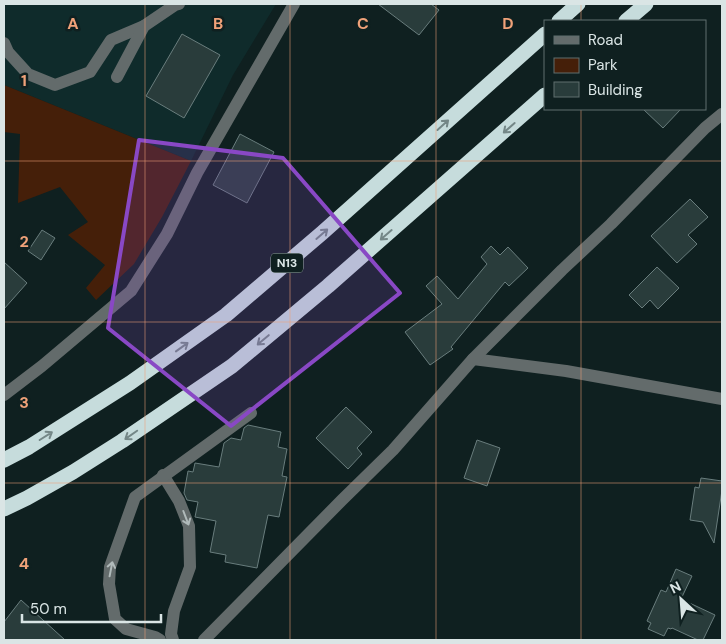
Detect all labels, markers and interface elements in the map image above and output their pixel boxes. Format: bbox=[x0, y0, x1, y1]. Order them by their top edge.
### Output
text: A bbox=[67, 13, 79, 34]
text: B bbox=[213, 13, 223, 34]
text: C bbox=[357, 13, 369, 34]
text: D bbox=[502, 13, 514, 34]
legend bbox=[544, 20, 706, 110]
text: Road bbox=[588, 30, 623, 50]
text: Park bbox=[588, 55, 618, 75]
text: 1 bbox=[21, 70, 27, 91]
text: Building bbox=[588, 80, 643, 100]
one-way arrow bbox=[436, 119, 449, 131]
one-way arrow bbox=[502, 122, 515, 134]
one-way arrow bbox=[315, 228, 328, 239]
one-way arrow bbox=[380, 229, 393, 241]
text: 2 bbox=[19, 231, 29, 252]
road number: N13 bbox=[271, 254, 303, 272]
one-way arrow bbox=[256, 335, 269, 346]
one-way arrow bbox=[175, 342, 189, 352]
text: 3 bbox=[19, 392, 29, 413]
one-way arrow bbox=[124, 430, 138, 440]
one-way arrow bbox=[39, 431, 53, 441]
one-way arrow bbox=[182, 510, 191, 525]
text: 4 bbox=[19, 553, 29, 574]
one-way arrow bbox=[107, 561, 116, 577]
north arrow bbox=[656, 574, 706, 624]
text: N bbox=[667, 577, 684, 598]
scale bar bbox=[22, 592, 161, 624]
text: 50 m bbox=[30, 599, 67, 619]

